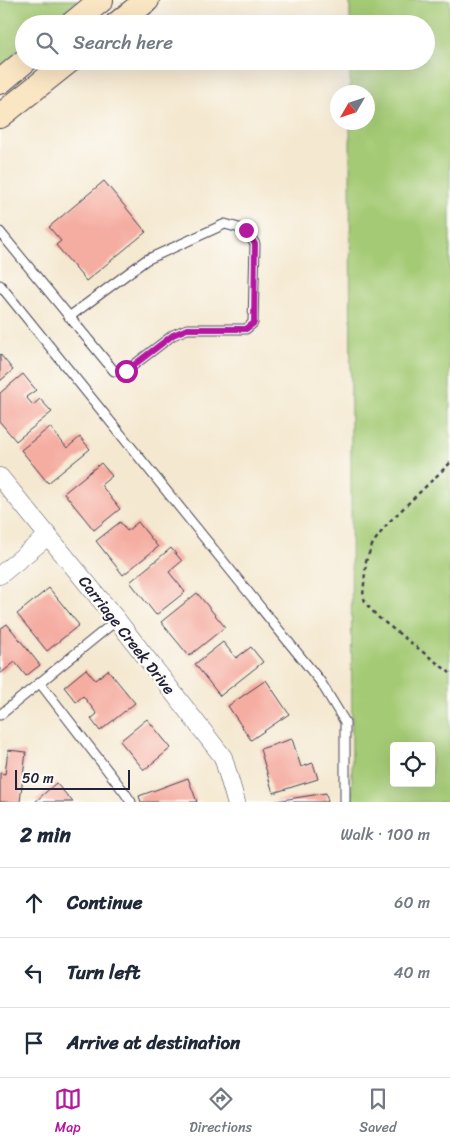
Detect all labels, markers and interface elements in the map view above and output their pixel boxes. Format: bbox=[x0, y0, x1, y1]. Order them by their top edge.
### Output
search box bbox=[15, 15, 435, 70]
text: Search here bbox=[73, 26, 173, 59]
icon: search bbox=[33, 29, 61, 57]
north arrow bbox=[330, 85, 375, 130]
route end bbox=[235, 219, 258, 242]
route start bbox=[115, 360, 138, 383]
street label: Carriage Creek Drive bbox=[71, 569, 183, 701]
map controls bbox=[390, 742, 435, 787]
button: locate bbox=[390, 742, 435, 787]
text: 50 m bbox=[22, 766, 54, 791]
scale bar bbox=[15, 767, 130, 790]
text: 2 min bbox=[20, 816, 71, 854]
text: Walk · 100 m bbox=[340, 820, 430, 849]
text: Continue bbox=[67, 886, 143, 919]
text: 60 m bbox=[394, 888, 430, 917]
icon: ahead bbox=[20, 889, 48, 917]
text: Turn left bbox=[67, 956, 140, 989]
text: 40 m bbox=[393, 958, 430, 987]
icon: left bbox=[20, 959, 48, 987]
text: Arrive at destination bbox=[67, 1026, 240, 1059]
icon: arrive bbox=[20, 1029, 48, 1057]
tab: Map bbox=[54, 1085, 82, 1140]
tab: Directions bbox=[189, 1085, 252, 1140]
tab: Saved bbox=[359, 1085, 396, 1140]

